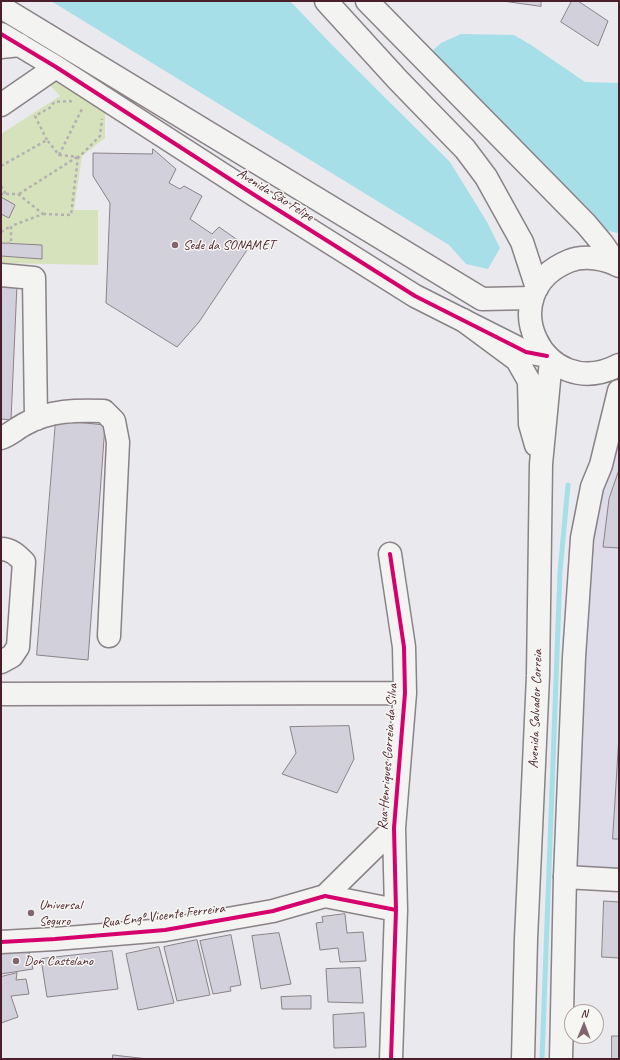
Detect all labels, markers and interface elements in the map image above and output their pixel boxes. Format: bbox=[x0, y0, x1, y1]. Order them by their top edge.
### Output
street label: Avenida São Felipe bbox=[234, 165, 316, 225]
place label: Sede da SONAMET bbox=[183, 237, 275, 253]
marker: Sede da SONAMET bbox=[170, 240, 180, 250]
street label: Avenida Salvador Correia bbox=[526, 649, 546, 769]
street label: Rua Henriques Correia da Silva bbox=[375, 683, 401, 831]
place label: Universal Seguro bbox=[39, 897, 82, 930]
street label: Rua Engº Vicente Ferreira bbox=[100, 900, 226, 932]
marker: Universal Seguro bbox=[26, 908, 36, 918]
place label: Don Castelano bbox=[24, 953, 93, 969]
marker: Don Castelano bbox=[11, 956, 21, 966]
north arrow bbox=[564, 1004, 604, 1044]
text: N bbox=[581, 1006, 588, 1020]

